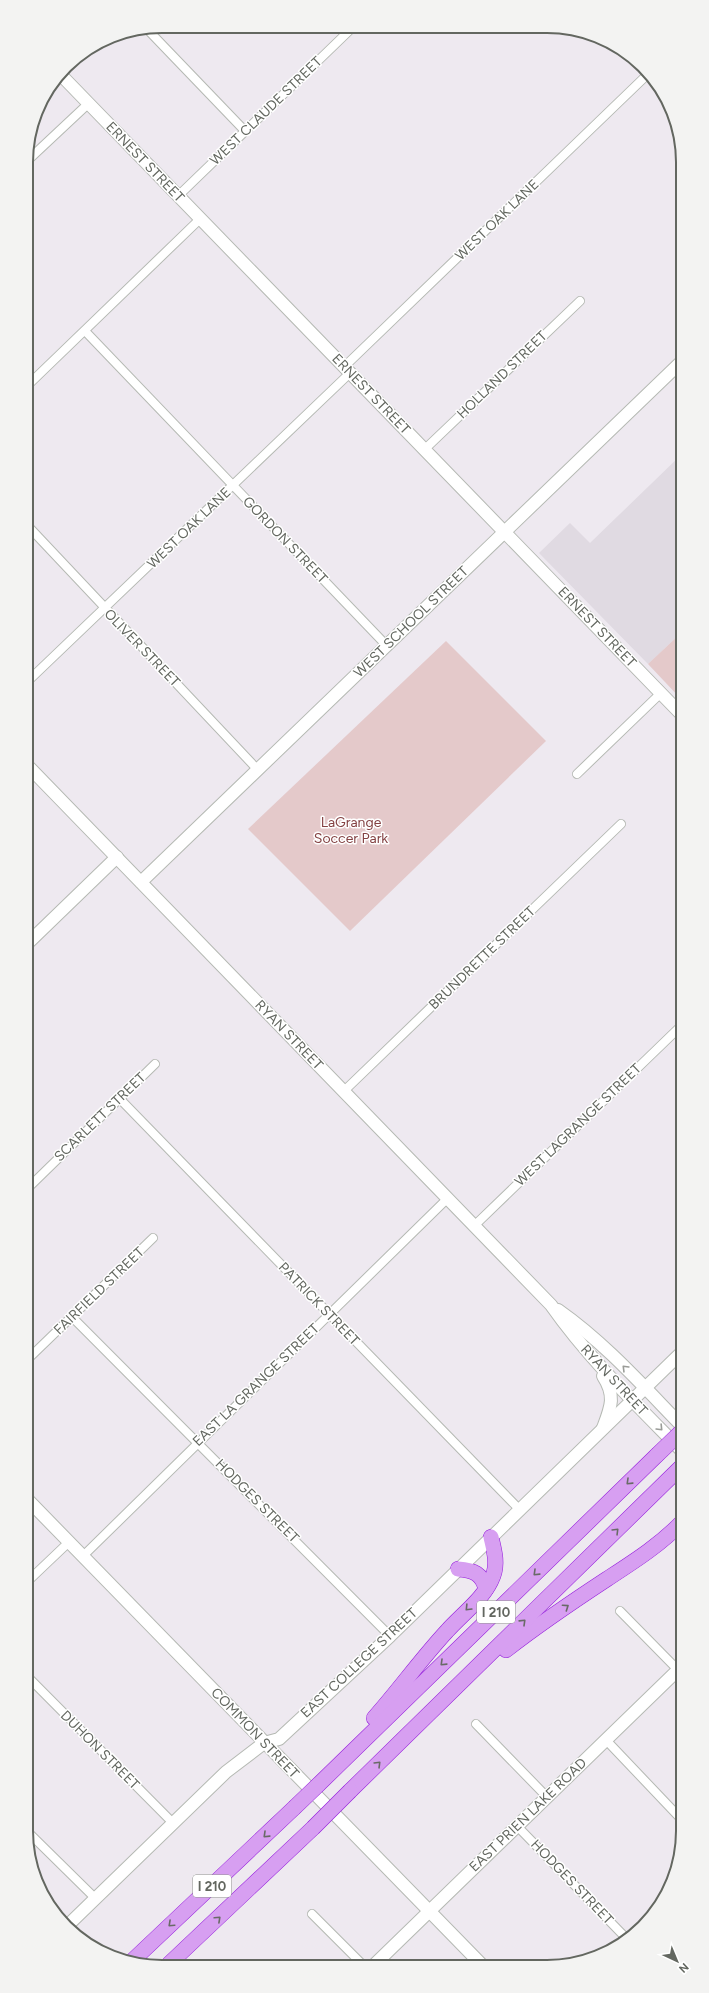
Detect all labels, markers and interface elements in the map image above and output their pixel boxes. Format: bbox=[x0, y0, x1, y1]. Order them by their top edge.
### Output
street label: WEST CLAUDE STREET bbox=[206, 53, 326, 169]
street label: ERNEST STREET bbox=[102, 118, 188, 206]
street label: WEST OAK LANE bbox=[452, 176, 542, 264]
street label: HOLLAND STREET bbox=[453, 327, 551, 422]
street label: ERNEST STREET bbox=[328, 350, 414, 438]
street label: WEST OAK LANE bbox=[144, 484, 234, 572]
street label: GORDON STREET bbox=[239, 493, 331, 587]
street label: WEST SCHOOL STREET bbox=[350, 563, 472, 681]
street label: ERNEST STREET bbox=[554, 583, 640, 671]
street label: OLIVER STREET bbox=[101, 606, 184, 691]
park label: LaGrange Soccer Park bbox=[314, 814, 388, 847]
street label: BRUNDRETTE STREET bbox=[425, 903, 539, 1013]
street label: RYAN STREET bbox=[251, 997, 327, 1074]
street label: WEST LAGRANGE STREET bbox=[511, 1060, 645, 1190]
street label: SCARLETT STREET bbox=[51, 1069, 150, 1165]
street label: FAIRFIELD STREET bbox=[50, 1243, 148, 1338]
street label: PATRICK STREET bbox=[275, 1259, 363, 1349]
street label: EAST LA GRANGE STREET bbox=[189, 1320, 323, 1450]
street label: RYAN STREET bbox=[577, 1341, 651, 1419]
one-way arrow bbox=[622, 1365, 630, 1373]
one-way arrow bbox=[655, 1423, 663, 1431]
street label: HODGES STREET bbox=[212, 1456, 303, 1547]
one-way arrow bbox=[626, 1477, 634, 1485]
one-way arrow bbox=[611, 1528, 619, 1536]
one-way arrow bbox=[533, 1568, 541, 1576]
road number: I 210 bbox=[477, 1601, 515, 1623]
street label: EAST COLLEGE STREET bbox=[297, 1604, 421, 1721]
one-way arrow bbox=[466, 1604, 473, 1611]
one-way arrow bbox=[562, 1604, 569, 1612]
one-way arrow bbox=[518, 1619, 526, 1626]
one-way arrow bbox=[440, 1659, 448, 1666]
street label: COMMON STREET bbox=[207, 1684, 303, 1782]
street label: DUHON STREET bbox=[57, 1707, 143, 1793]
street label: EAST PRIEN LAKE ROAD bbox=[466, 1755, 590, 1875]
one-way arrow bbox=[373, 1761, 381, 1769]
one-way arrow bbox=[263, 1830, 271, 1838]
street label: HODGES STREET bbox=[527, 1836, 617, 1928]
road number: I 210 bbox=[193, 1875, 231, 1897]
one-way arrow bbox=[213, 1916, 221, 1923]
one-way arrow bbox=[169, 1919, 176, 1926]
north arrow bbox=[657, 1941, 697, 1981]
text: N bbox=[676, 1960, 691, 1975]

